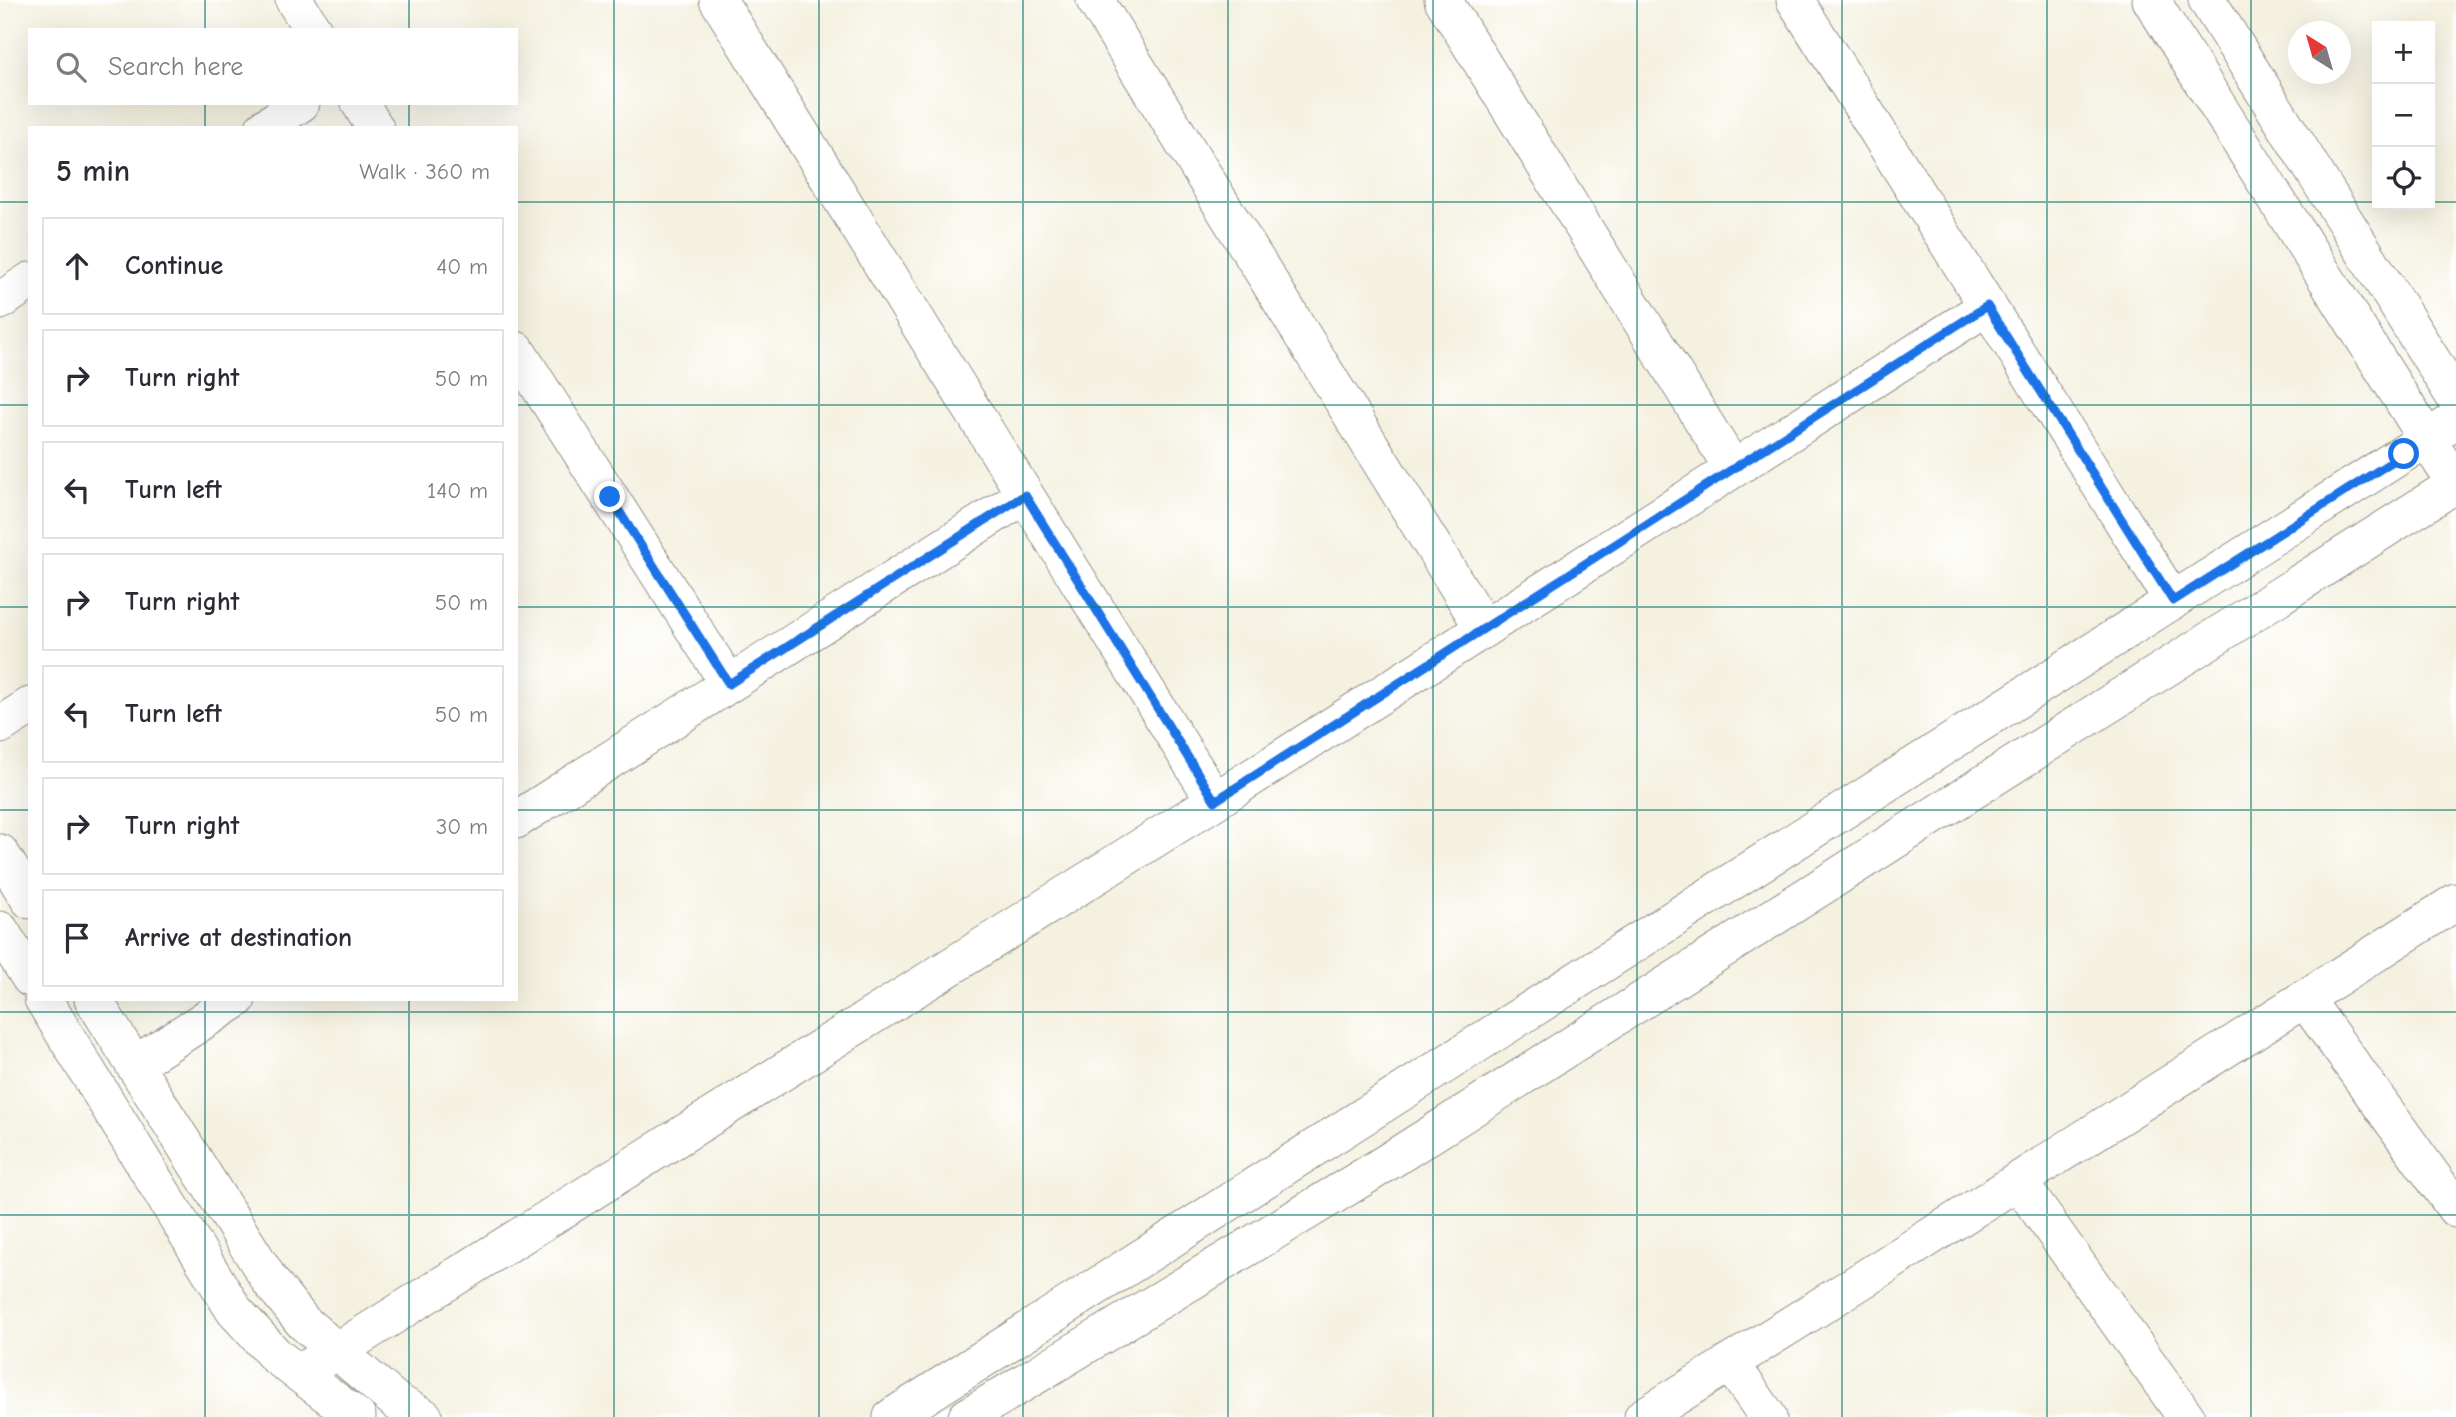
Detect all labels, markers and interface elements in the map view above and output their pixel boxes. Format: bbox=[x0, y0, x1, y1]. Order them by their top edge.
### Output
north arrow bbox=[2288, 21, 2351, 84]
map controls bbox=[2372, 21, 2435, 210]
button: + bbox=[2372, 21, 2435, 84]
search box bbox=[28, 28, 518, 105]
icon: search bbox=[52, 48, 90, 86]
text: Search here bbox=[108, 52, 243, 82]
button: − bbox=[2372, 84, 2435, 147]
button: locate bbox=[2372, 147, 2435, 210]
text: 5 min bbox=[56, 154, 130, 189]
text: Walk · 360 m bbox=[359, 158, 490, 185]
icon: ahead bbox=[58, 247, 96, 285]
text: Continue bbox=[125, 251, 223, 281]
text: 40 m bbox=[436, 253, 488, 280]
icon: right bbox=[58, 359, 96, 397]
text: Turn right bbox=[125, 363, 239, 393]
text: 50 m bbox=[435, 365, 488, 392]
route start bbox=[2388, 438, 2419, 469]
icon: left bbox=[58, 471, 96, 509]
text: Turn left bbox=[125, 475, 222, 505]
text: 140 m bbox=[427, 477, 488, 504]
route end bbox=[594, 481, 625, 512]
icon: right bbox=[58, 583, 96, 621]
text: Turn right bbox=[125, 587, 239, 617]
text: 50 m bbox=[435, 589, 488, 616]
icon: left bbox=[58, 695, 96, 733]
text: Turn left bbox=[125, 699, 222, 729]
text: 50 m bbox=[435, 701, 488, 728]
icon: right bbox=[58, 807, 96, 845]
text: Turn right bbox=[125, 811, 239, 841]
text: 30 m bbox=[436, 813, 488, 840]
icon: arrive bbox=[58, 919, 96, 957]
text: Arrive at destination bbox=[125, 923, 352, 953]

